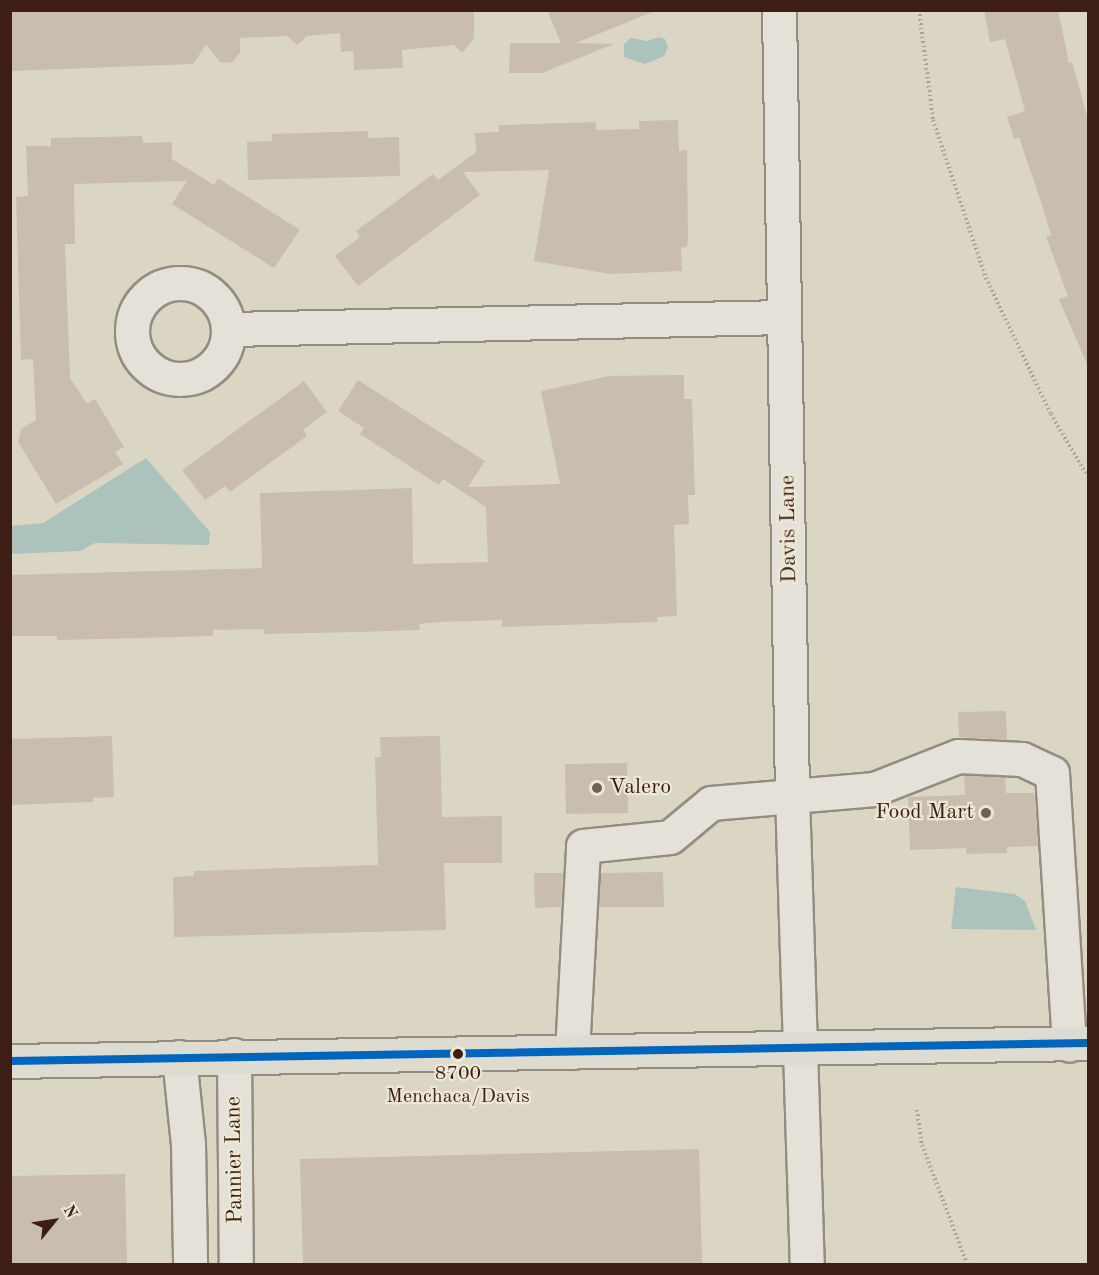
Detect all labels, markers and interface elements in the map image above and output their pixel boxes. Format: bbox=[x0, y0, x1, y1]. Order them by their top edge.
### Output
street label: Davis Lane bbox=[775, 475, 803, 583]
place label: Valero bbox=[609, 775, 671, 801]
marker: Valero bbox=[590, 781, 604, 795]
place label: Food Mart bbox=[875, 800, 974, 826]
marker: Food Mart bbox=[979, 806, 993, 820]
marker: 8700 Menchaca/Davis bbox=[452, 1048, 464, 1060]
place label: 8700 Menchaca/Davis bbox=[386, 1063, 530, 1110]
street label: Pannier Lane bbox=[221, 1096, 249, 1224]
north arrow bbox=[24, 1191, 84, 1251]
text: N bbox=[60, 1203, 80, 1221]

